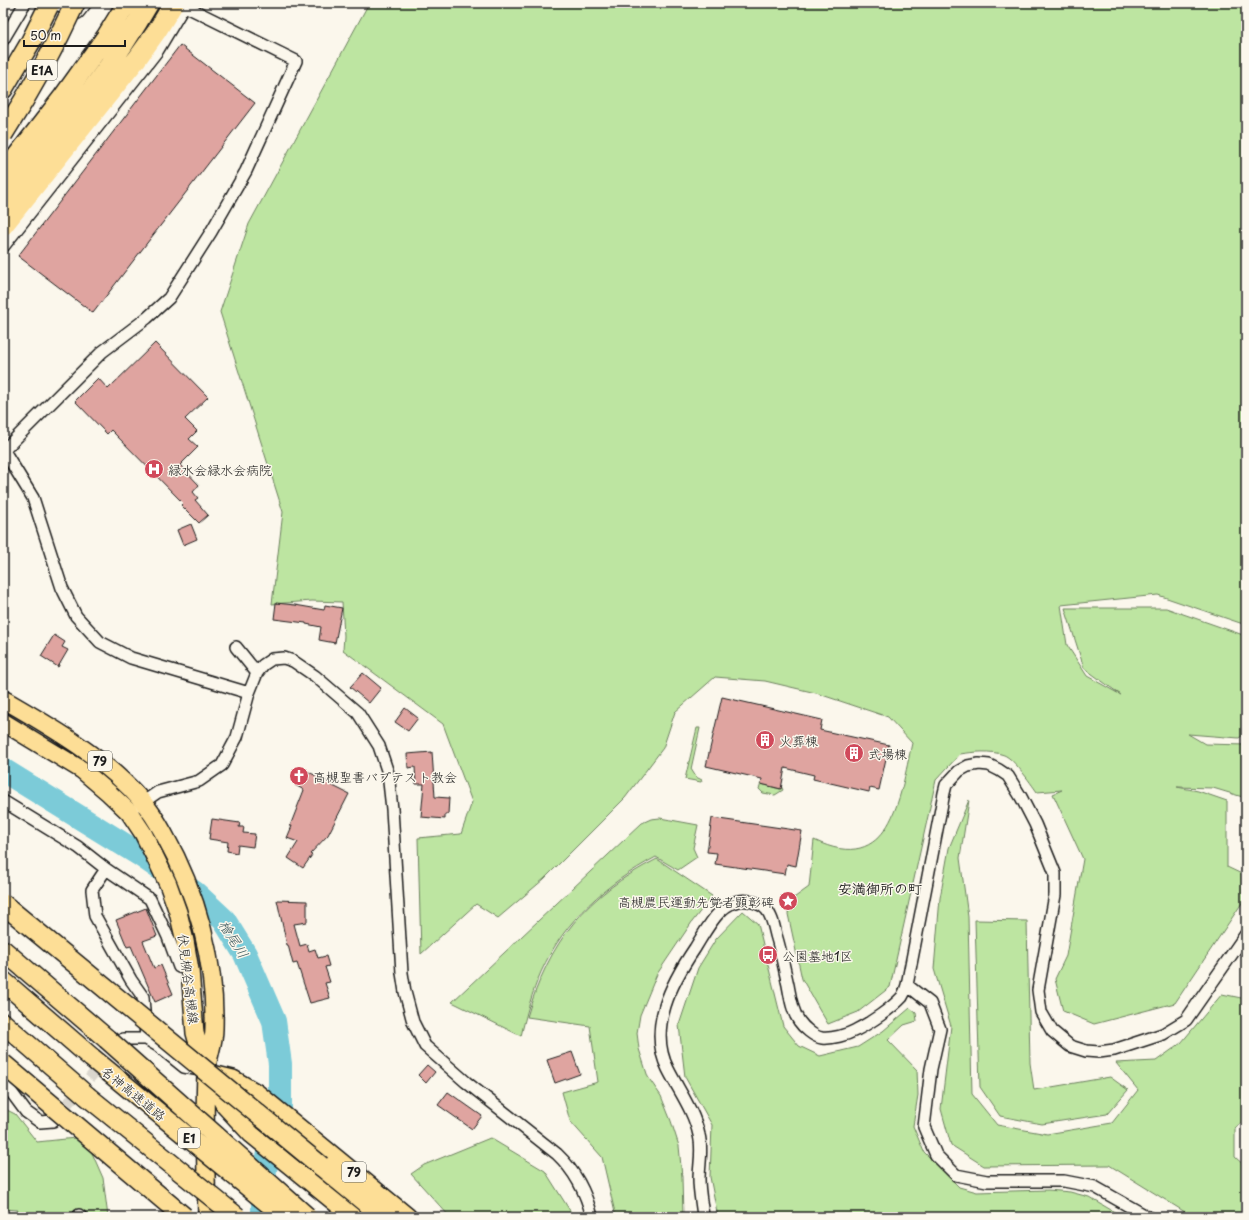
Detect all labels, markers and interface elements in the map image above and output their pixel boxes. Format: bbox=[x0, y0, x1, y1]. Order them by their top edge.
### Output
scale bar bbox=[24, 22, 125, 48]
text: 50 m bbox=[30, 26, 61, 44]
road number: E1A bbox=[27, 60, 57, 80]
hospital icon: 緑水会緑水会病院 bbox=[143, 458, 165, 480]
place label: 緑水会緑水会病院 bbox=[168, 460, 272, 479]
building icon: 火葬棟 bbox=[754, 729, 776, 751]
place label: 火葬棟 bbox=[779, 731, 818, 750]
building icon: 式場棟 bbox=[843, 742, 865, 764]
place label: 式場棟 bbox=[868, 744, 907, 763]
road number: 79 bbox=[88, 751, 112, 771]
church icon: 高槻聖書バプテスト教会 bbox=[288, 765, 310, 787]
place label: 高槻聖書バプテスト教会 bbox=[313, 767, 457, 786]
district label: 安満御所の町 bbox=[838, 878, 922, 899]
place icon: 高槻農民運動先覚者顕彰碑 bbox=[777, 890, 799, 912]
place label: 高槻農民運動先覚者顕彰碑 bbox=[618, 892, 774, 911]
water label: 檜尾川 bbox=[214, 916, 254, 962]
street label: 伏見柳谷高槻線 bbox=[174, 933, 204, 1026]
bus stop icon: 公園墓地1区 bbox=[757, 944, 779, 966]
place label: 公園墓地1区 bbox=[782, 946, 853, 965]
street label: 名神高速道路 bbox=[98, 1061, 170, 1125]
road number: E1 bbox=[178, 1128, 200, 1148]
road number: 79 bbox=[342, 1162, 366, 1182]

